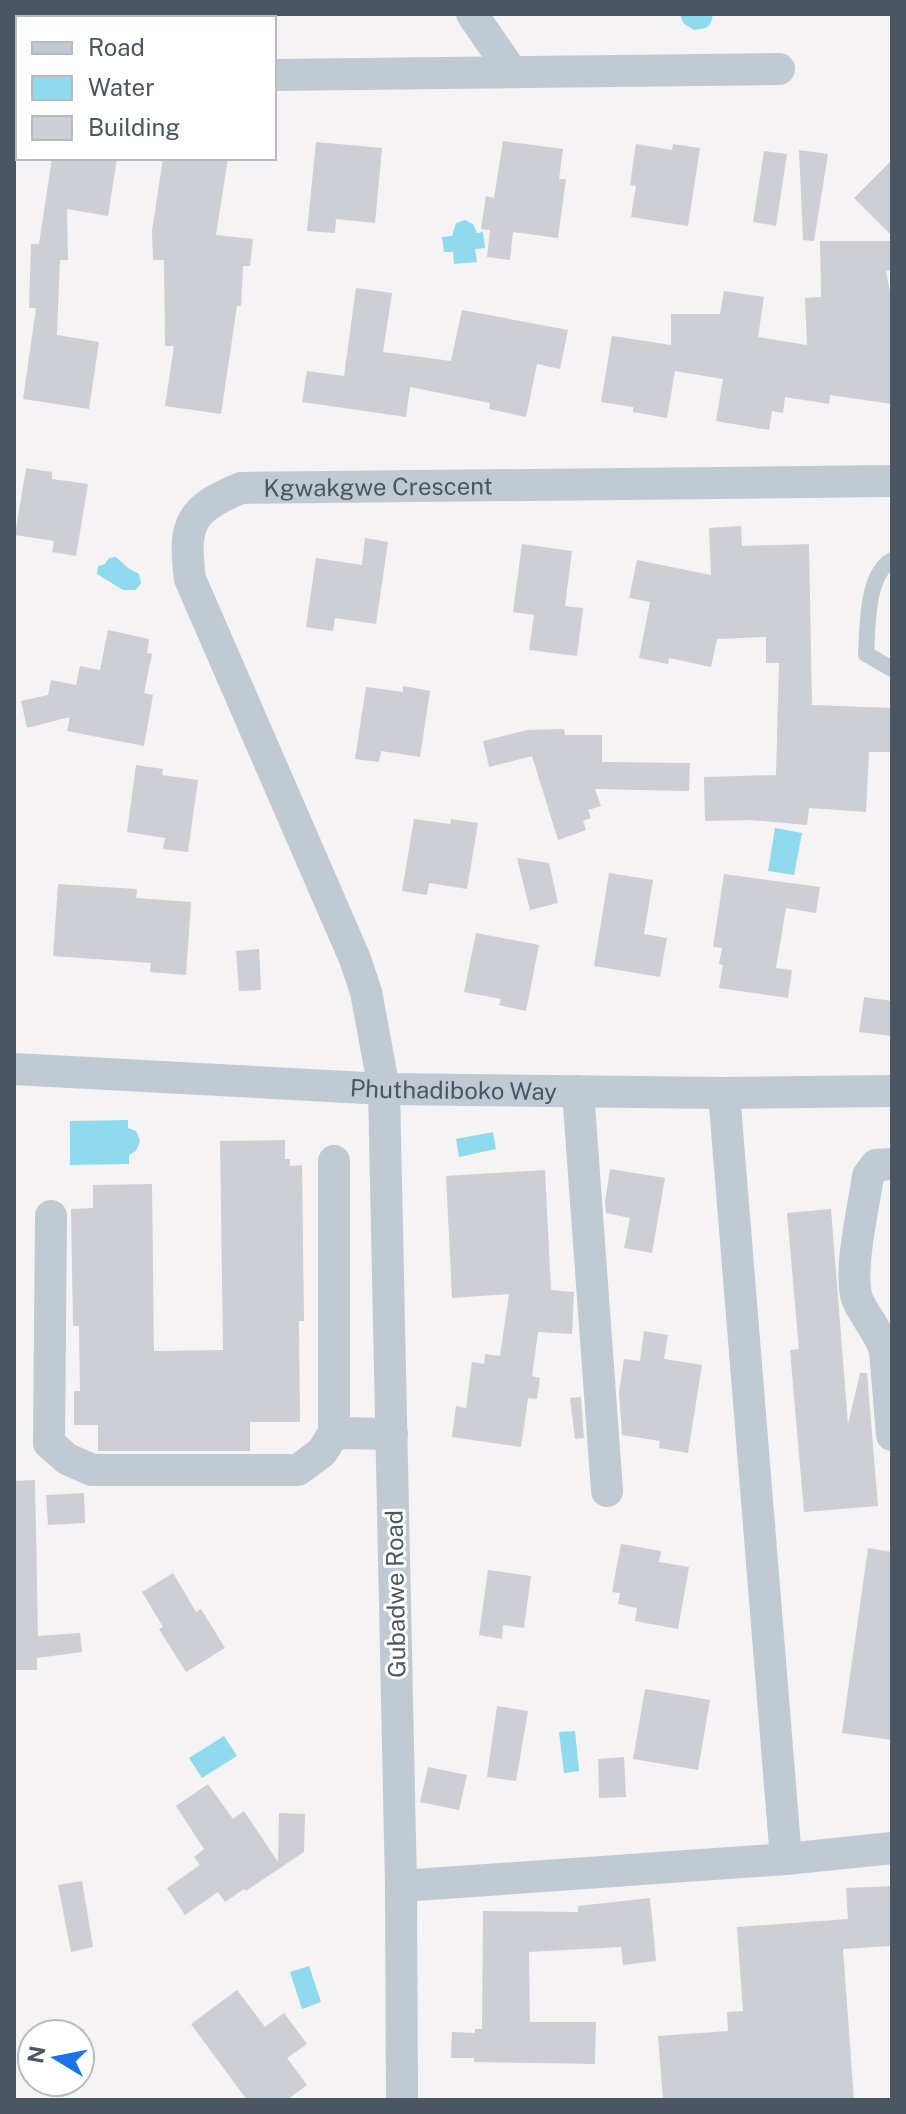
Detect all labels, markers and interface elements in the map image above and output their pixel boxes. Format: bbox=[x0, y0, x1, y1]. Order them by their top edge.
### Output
legend bbox=[16, 16, 276, 160]
text: Road bbox=[88, 33, 145, 61]
text: Water bbox=[88, 73, 155, 101]
text: Building bbox=[88, 113, 180, 141]
street label: Kgwakgwe Crescent bbox=[263, 471, 493, 502]
street label: Phuthadiboko Way bbox=[349, 1073, 557, 1105]
street label: Gubadwe Road bbox=[380, 1510, 410, 1678]
north arrow bbox=[16, 2018, 96, 2098]
text: N bbox=[22, 2044, 51, 2065]

